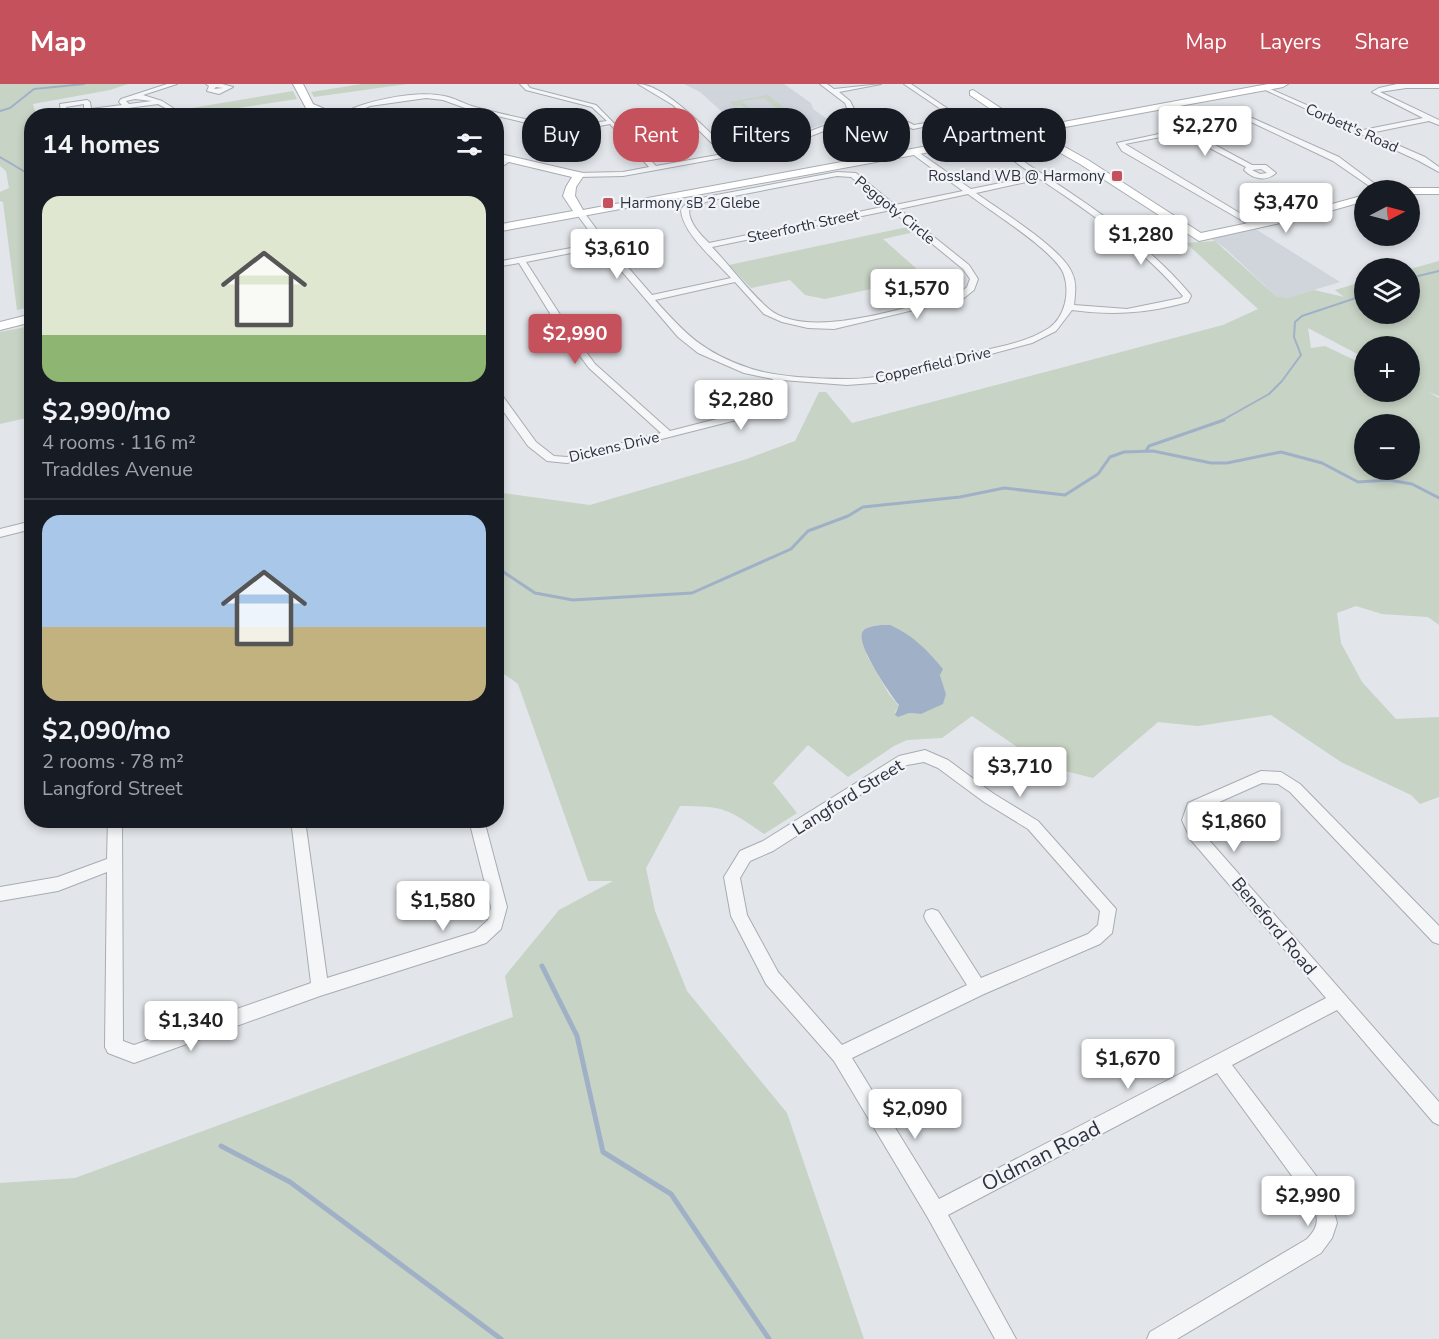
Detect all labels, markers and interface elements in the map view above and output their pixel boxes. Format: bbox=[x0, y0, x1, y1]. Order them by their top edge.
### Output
text: Map bbox=[30, 23, 86, 61]
text: Map bbox=[1185, 28, 1227, 56]
text: Layers bbox=[1260, 28, 1321, 56]
text: Share bbox=[1354, 28, 1409, 56]
street label: Corbett's Road bbox=[1302, 99, 1402, 157]
pin: $2,270 bbox=[1156, 106, 1254, 157]
chip: Buy bbox=[522, 108, 601, 162]
chip: Rent bbox=[613, 108, 699, 162]
chip: Filters bbox=[711, 108, 811, 162]
chip: New bbox=[823, 108, 910, 162]
chip: Apartment bbox=[922, 108, 1066, 162]
text: $2,270 bbox=[1173, 112, 1237, 139]
text: 14 homes bbox=[42, 127, 160, 162]
icon: filters bbox=[453, 128, 486, 161]
place label: Rossland WB @ Harmony bbox=[928, 166, 1105, 186]
marker: Rossland WB @ Harmony bbox=[1110, 169, 1124, 183]
street label: Peggoty Circle bbox=[851, 171, 939, 249]
north arrow bbox=[1354, 180, 1420, 246]
map controls bbox=[1354, 180, 1420, 480]
pin: $3,470 bbox=[1237, 183, 1335, 234]
text: $3,470 bbox=[1254, 189, 1318, 216]
place label: Harmony sB 2 Glebe bbox=[620, 193, 760, 213]
marker: Harmony sB 2 Glebe bbox=[601, 196, 615, 210]
street label: Steerforth Street bbox=[745, 204, 861, 248]
pin: $1,280 bbox=[1092, 215, 1190, 266]
text: $1,280 bbox=[1109, 221, 1173, 248]
pin: $3,610 bbox=[568, 229, 666, 280]
icon: home bbox=[210, 235, 318, 343]
text: $3,610 bbox=[585, 235, 649, 262]
button: layers bbox=[1354, 258, 1420, 324]
pin: $1,570 bbox=[868, 269, 966, 320]
text: $1,570 bbox=[885, 275, 949, 302]
pin: $2,990 bbox=[526, 314, 624, 365]
text: $2,990 bbox=[543, 320, 607, 347]
button: + bbox=[1354, 336, 1420, 402]
street label: Copperfield Drive bbox=[873, 342, 993, 388]
pin: $2,280 bbox=[692, 380, 790, 431]
text: $2,280 bbox=[709, 386, 773, 413]
text: $2,990/mo bbox=[42, 394, 171, 429]
button: − bbox=[1354, 414, 1420, 480]
street label: Dickens Drive bbox=[567, 427, 661, 467]
text: 4 rooms · 116 m² bbox=[42, 429, 196, 456]
text: Traddles Avenue bbox=[42, 456, 193, 483]
icon: home bbox=[210, 554, 318, 662]
text: $2,090/mo bbox=[42, 713, 171, 748]
pin: $3,710 bbox=[971, 747, 1069, 798]
text: 2 rooms · 78 m² bbox=[42, 748, 184, 775]
street label: Langford Street bbox=[788, 753, 909, 841]
text: $3,710 bbox=[988, 753, 1052, 780]
text: Langford Street bbox=[42, 775, 182, 802]
pin: $1,860 bbox=[1185, 802, 1283, 853]
text: $1,860 bbox=[1202, 808, 1266, 835]
street label: Beneford Road bbox=[1226, 872, 1322, 980]
pin: $1,580 bbox=[394, 881, 492, 932]
text: $1,580 bbox=[411, 887, 475, 914]
pin: $1,340 bbox=[142, 1001, 240, 1052]
text: $1,340 bbox=[159, 1007, 223, 1034]
pin: $1,670 bbox=[1079, 1039, 1177, 1090]
text: $1,670 bbox=[1096, 1045, 1160, 1072]
pin: $2,090 bbox=[866, 1089, 964, 1140]
text: $2,090 bbox=[883, 1095, 947, 1122]
street label: Oldman Road bbox=[977, 1114, 1105, 1198]
pin: $2,990 bbox=[1259, 1176, 1357, 1227]
text: $2,990 bbox=[1276, 1182, 1340, 1209]

